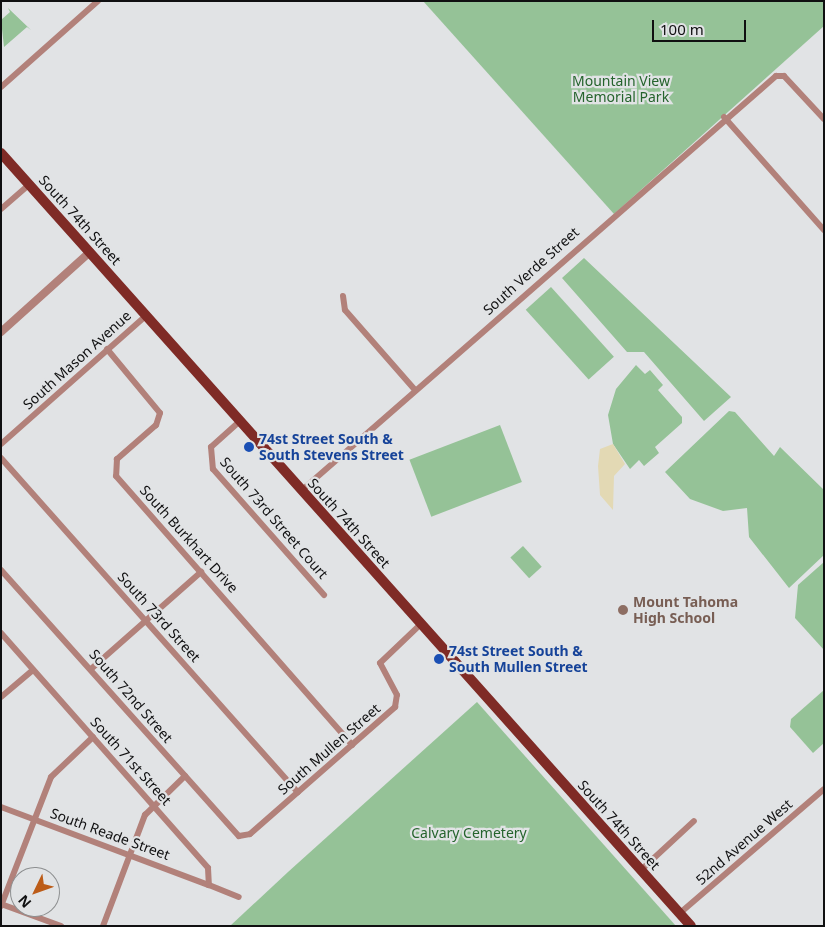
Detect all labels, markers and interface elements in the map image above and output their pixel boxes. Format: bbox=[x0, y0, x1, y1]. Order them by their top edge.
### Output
scale bar bbox=[655, 10, 749, 42]
text: 100 m bbox=[660, 19, 704, 39]
park label: Mountain View Memorial Park bbox=[572, 73, 670, 105]
street label: South 74th Street bbox=[35, 172, 125, 268]
street label: South Verde Street bbox=[480, 224, 582, 318]
street label: South Mason Avenue bbox=[20, 307, 134, 413]
place label: 74st Street South & South Stevens Street bbox=[259, 431, 404, 464]
marker: 74st Street South & South Stevens Street bbox=[243, 441, 255, 453]
street label: South 73rd Street Court bbox=[217, 454, 331, 582]
street label: South 74th Street bbox=[304, 475, 394, 571]
street label: South Burkhart Drive bbox=[136, 482, 242, 596]
street label: South 73rd Street bbox=[114, 569, 204, 665]
place label: Mount Tahoma High School bbox=[633, 594, 738, 626]
marker: Mount Tahoma High School bbox=[617, 604, 629, 616]
place label: 74st Street South & South Mullen Street bbox=[449, 643, 588, 676]
street label: South 72nd Street bbox=[86, 646, 176, 746]
marker: 74st Street South & South Mullen Street bbox=[433, 653, 445, 665]
street label: South Mullen Street bbox=[274, 700, 384, 798]
street label: South 71st Street bbox=[87, 714, 175, 808]
street label: South 74th Street bbox=[574, 777, 664, 873]
street label: 52nd Avenue West bbox=[692, 796, 796, 888]
street label: South Reade Street bbox=[48, 805, 172, 863]
park label: Calvary Cemetery bbox=[411, 825, 527, 841]
north arrow bbox=[10, 867, 60, 917]
text: N bbox=[13, 891, 35, 912]

